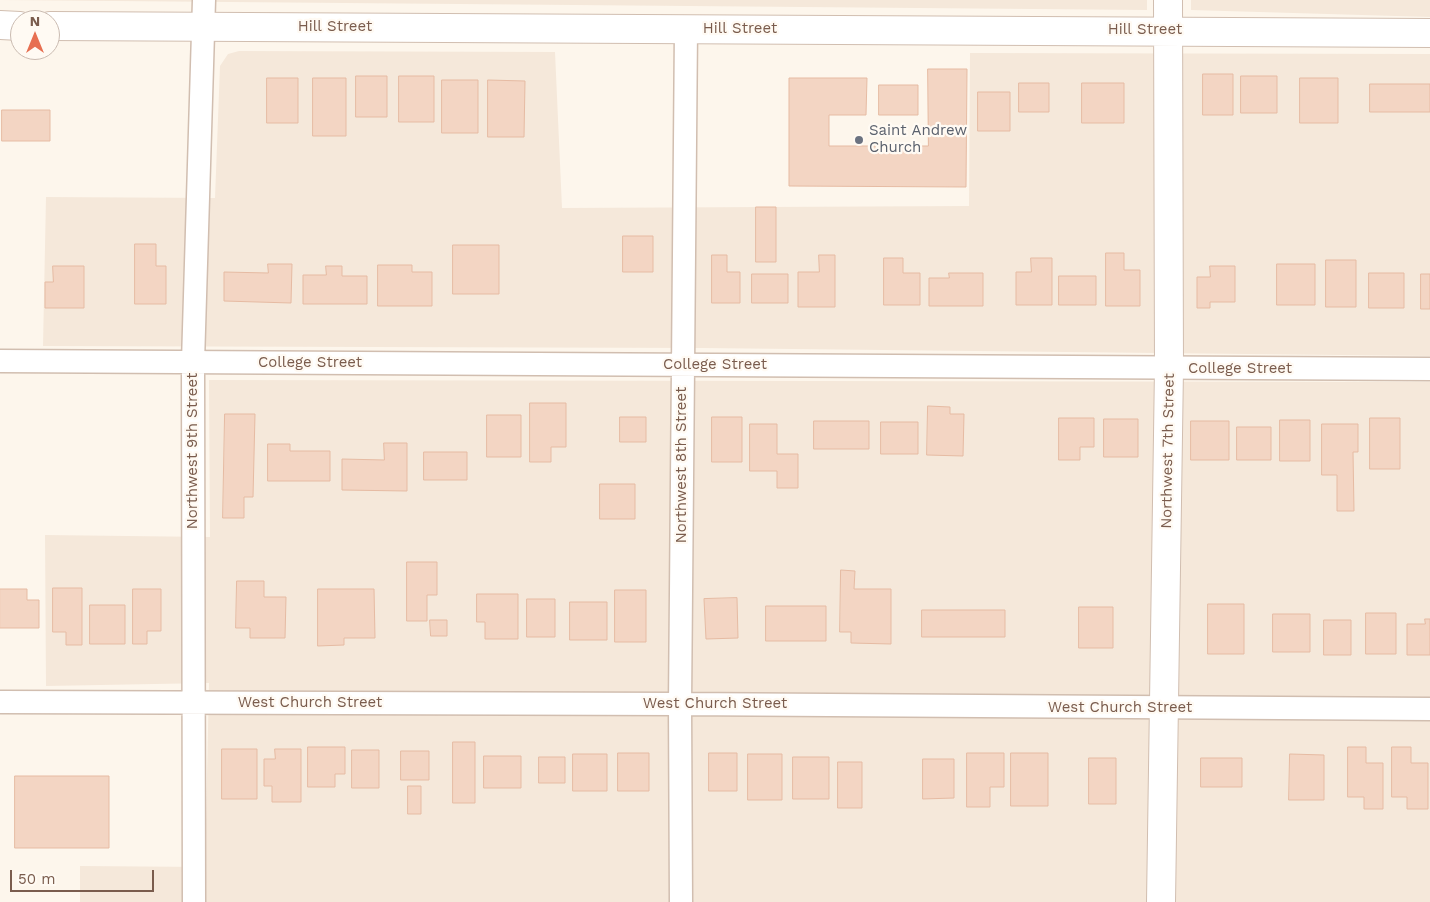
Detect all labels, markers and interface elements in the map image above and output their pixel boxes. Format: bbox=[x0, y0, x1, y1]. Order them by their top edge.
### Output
north arrow bbox=[10, 10, 60, 60]
text: N bbox=[30, 13, 40, 29]
street label: Hill Street bbox=[298, 18, 372, 36]
street label: Hill Street bbox=[703, 20, 777, 38]
street label: Hill Street bbox=[1108, 21, 1182, 39]
place label: Saint Andrew Church bbox=[869, 122, 967, 157]
marker: Saint Andrew Church bbox=[853, 134, 865, 146]
street label: College Street bbox=[258, 354, 362, 372]
street label: College Street bbox=[663, 356, 767, 374]
street label: College Street bbox=[1188, 360, 1292, 378]
street label: Northwest 9th Street bbox=[184, 373, 202, 529]
street label: Northwest 7th Street bbox=[1158, 373, 1178, 529]
street label: Northwest 8th Street bbox=[673, 387, 691, 543]
street label: West Church Street bbox=[238, 694, 382, 712]
street label: West Church Street bbox=[643, 695, 787, 713]
street label: West Church Street bbox=[1048, 699, 1192, 717]
scale bar bbox=[12, 860, 156, 892]
text: 50 m bbox=[18, 870, 55, 888]

